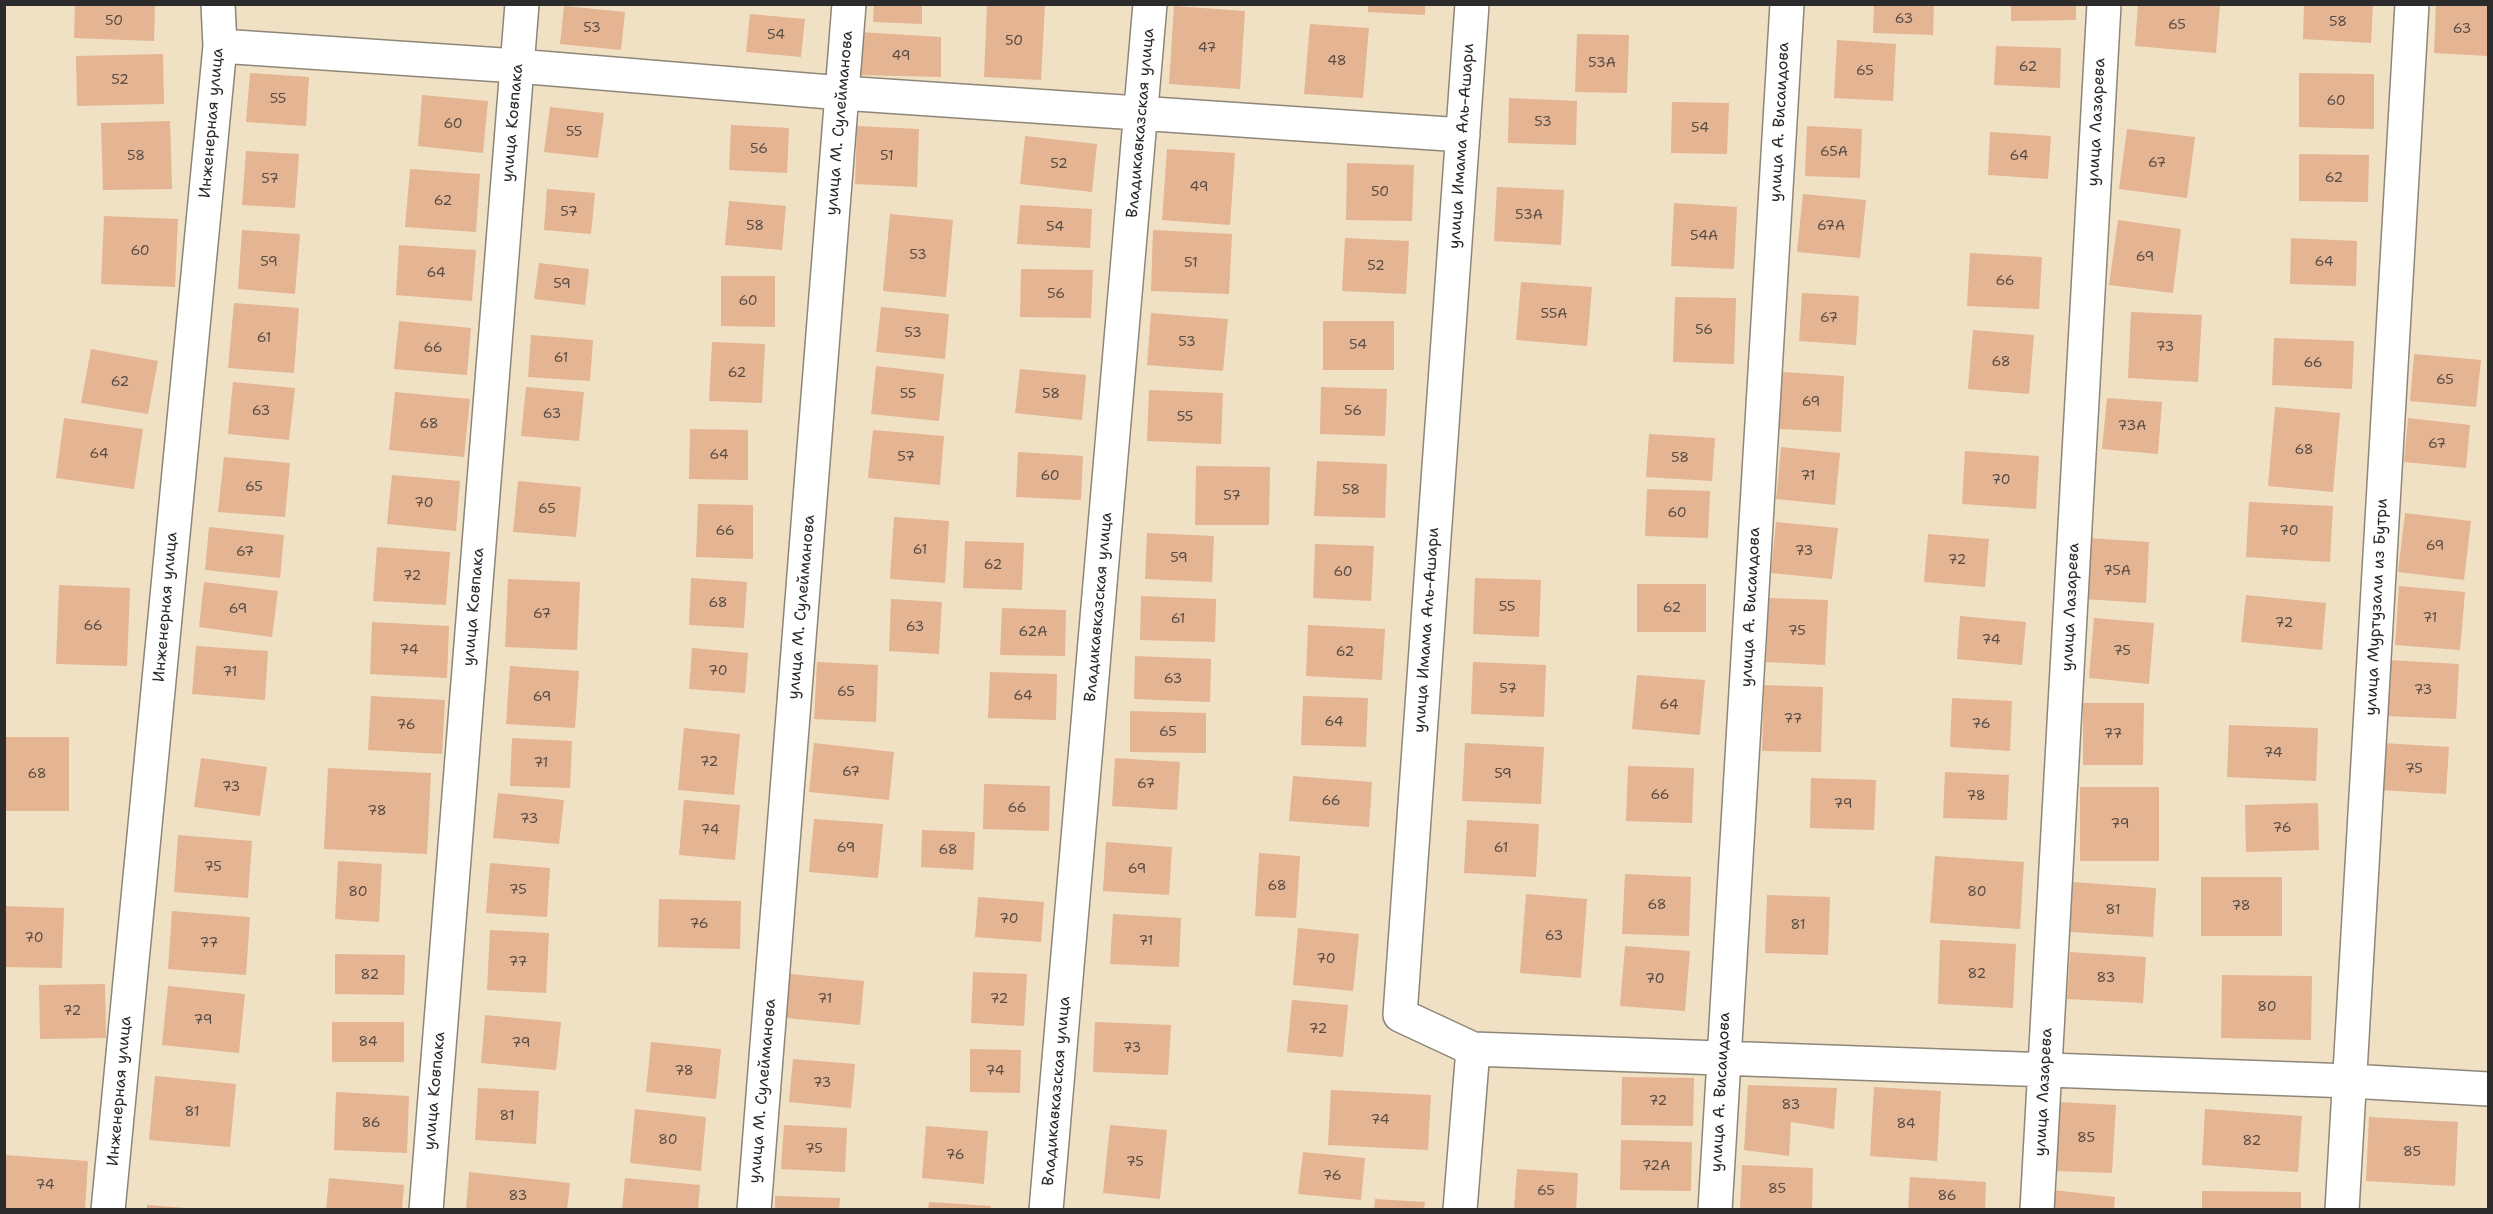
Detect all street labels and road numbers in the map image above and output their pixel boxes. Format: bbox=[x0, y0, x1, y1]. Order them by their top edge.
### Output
street label: Владикавказская улица bbox=[1123, 27, 1159, 219]
street label: улица М. Сулейманова bbox=[822, 30, 858, 216]
street label: улица А. Висаидова bbox=[1766, 42, 1794, 202]
street label: улица Имама Аль-Ашари bbox=[1445, 43, 1479, 249]
street label: Инженерная улица bbox=[196, 47, 228, 199]
street label: улица Лазарева bbox=[2084, 57, 2110, 187]
street label: улица Ковпака bbox=[498, 63, 528, 183]
street label: улица Муртузали из Бутри bbox=[2362, 498, 2392, 716]
street label: Владикавказская улица bbox=[1081, 511, 1117, 703]
street label: улица М. Сулейманова bbox=[784, 514, 820, 700]
street label: улица Имама Аль-Ашари bbox=[1410, 527, 1444, 733]
street label: улица А. Висаидова bbox=[1737, 527, 1765, 687]
street label: Инженерная улица bbox=[150, 531, 182, 683]
street label: улица Лазарева bbox=[2058, 542, 2084, 672]
street label: улица Ковпака bbox=[459, 547, 489, 667]
street label: Владикавказская улица bbox=[1039, 995, 1075, 1187]
street label: улица М. Сулейманова bbox=[745, 998, 781, 1184]
street label: улица А. Висаидова bbox=[1707, 1012, 1735, 1172]
street label: Инженерная улица bbox=[104, 1015, 136, 1167]
street label: улица Лазарева bbox=[2031, 1027, 2057, 1157]
street label: улица Ковпака bbox=[420, 1031, 450, 1151]

